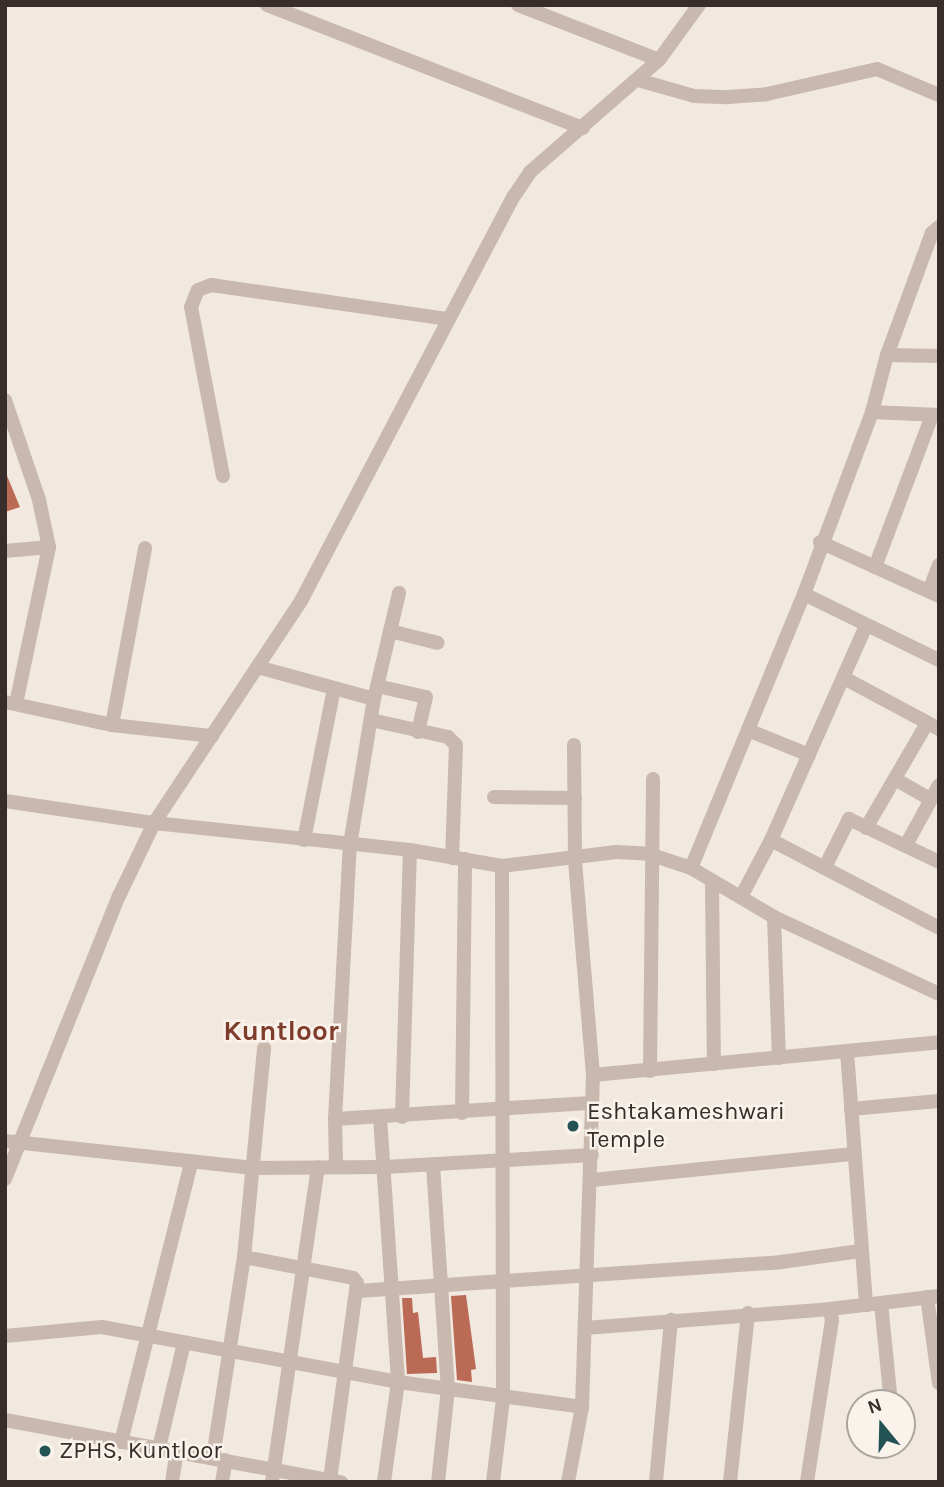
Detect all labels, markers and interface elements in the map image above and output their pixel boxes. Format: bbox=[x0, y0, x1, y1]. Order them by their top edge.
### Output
district label: Kuntloor bbox=[223, 1014, 339, 1048]
place label: Eshtakameshwari Temple bbox=[587, 1098, 785, 1154]
marker: Eshtakameshwari Temple bbox=[565, 1118, 581, 1134]
north arrow bbox=[846, 1389, 916, 1459]
text: N bbox=[865, 1393, 885, 1419]
place label: ZPHS, Kuntloor bbox=[59, 1437, 222, 1465]
marker: ZPHS, Kuntloor bbox=[37, 1443, 53, 1459]

